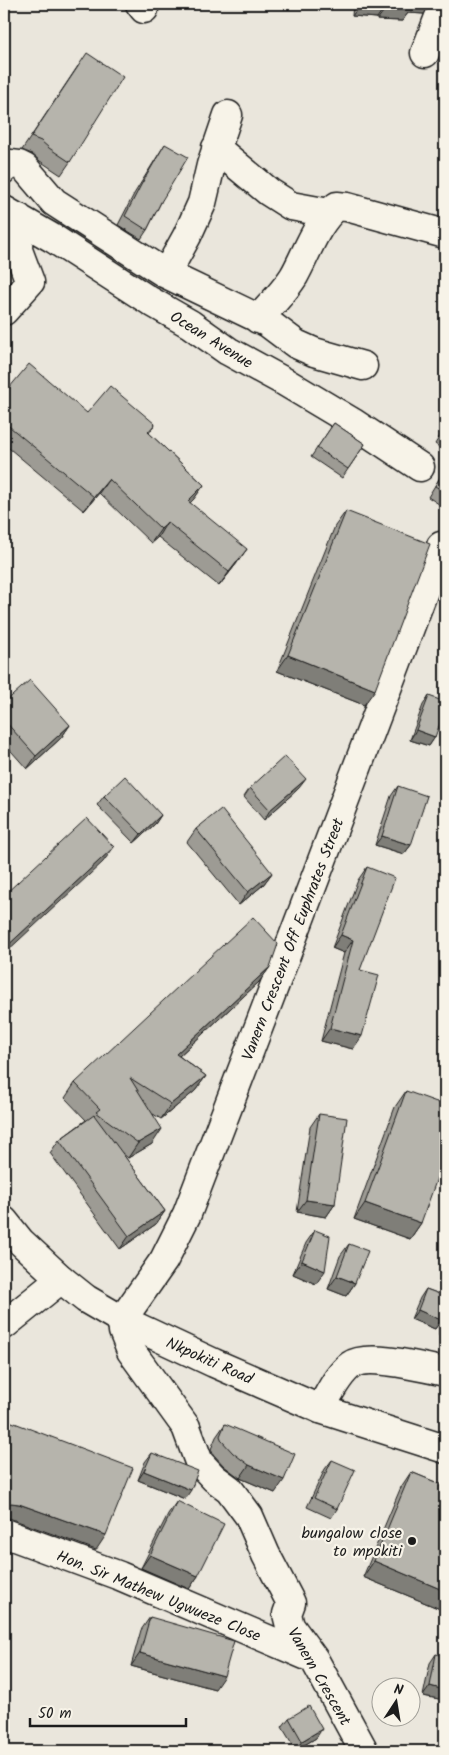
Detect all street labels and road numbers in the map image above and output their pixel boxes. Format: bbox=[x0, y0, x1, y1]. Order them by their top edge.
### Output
street label: Ocean Avenue bbox=[165, 305, 258, 376]
street label: Vanern Crescent Off Euphrates Street bbox=[236, 814, 352, 1064]
street label: Nkpokiti Road bbox=[162, 1331, 258, 1392]
street label: Hon. Sir Mathew Ugwueze Close bbox=[53, 1544, 264, 1649]
street label: Vanern Crescent bbox=[280, 1623, 357, 1731]

